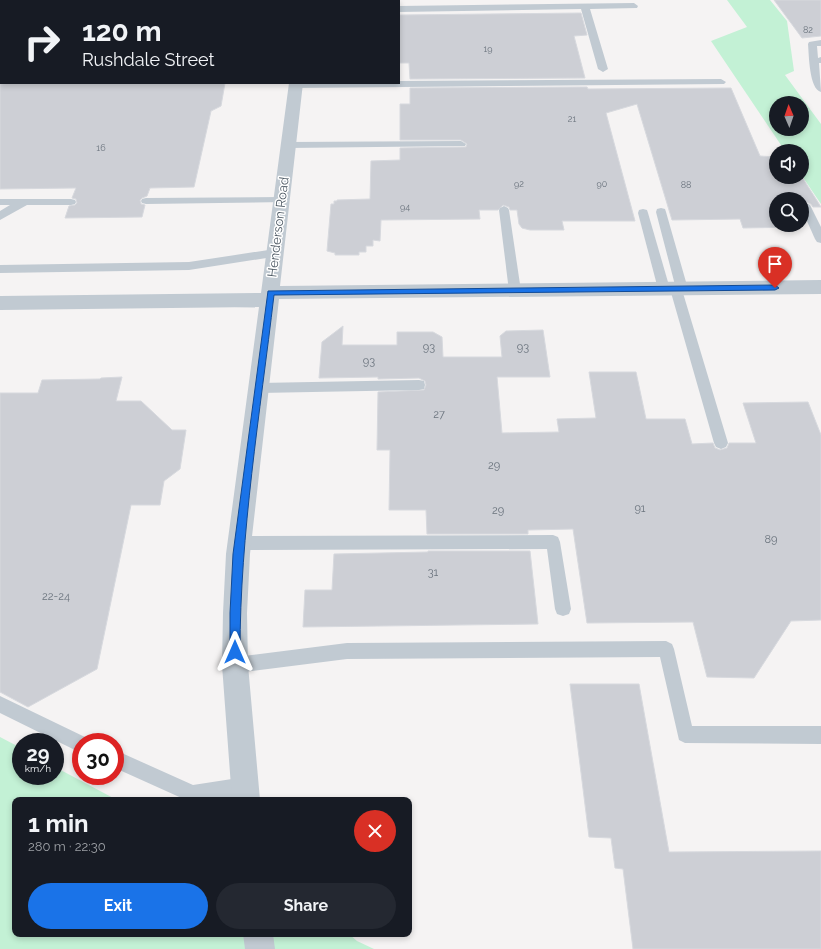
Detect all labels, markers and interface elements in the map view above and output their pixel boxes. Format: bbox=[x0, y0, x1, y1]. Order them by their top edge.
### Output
text: 120 m bbox=[82, 15, 162, 48]
icon: right bbox=[16, 16, 68, 68]
house number: 82 bbox=[803, 25, 813, 35]
house number: 19 bbox=[483, 44, 493, 54]
text: Rushdale Street bbox=[82, 49, 214, 70]
north arrow bbox=[769, 96, 809, 136]
map controls bbox=[769, 96, 809, 232]
house number: 21 bbox=[568, 114, 576, 124]
house number: 16 bbox=[96, 143, 106, 153]
button: sound bbox=[769, 144, 809, 184]
street label: Henderson Road bbox=[264, 176, 292, 278]
house number: 92 bbox=[514, 179, 524, 189]
house number: 90 bbox=[597, 179, 608, 189]
house number: 88 bbox=[681, 180, 691, 190]
button: search bbox=[769, 192, 809, 232]
house number: 94 bbox=[400, 202, 410, 212]
pin bbox=[758, 247, 792, 288]
icon: arrive bbox=[764, 253, 786, 275]
house number: 93 bbox=[423, 341, 435, 354]
house number: 93 bbox=[517, 341, 529, 354]
house number: 93 bbox=[363, 355, 375, 368]
house number: 27 bbox=[433, 408, 445, 421]
house number: 29 bbox=[488, 459, 500, 472]
house number: 91 bbox=[634, 502, 646, 515]
house number: 29 bbox=[492, 504, 504, 517]
house number: 89 bbox=[765, 533, 777, 546]
house number: 31 bbox=[428, 566, 439, 579]
house number: 22-24 bbox=[42, 590, 70, 603]
position arrow bbox=[214, 631, 256, 673]
speed limit sign: 30 bbox=[72, 733, 124, 785]
text: 29 bbox=[26, 742, 50, 766]
text: km/h bbox=[25, 763, 51, 774]
text: 1 min bbox=[28, 809, 89, 838]
button: close bbox=[354, 810, 396, 852]
text: 280 m · 22:30 bbox=[28, 839, 106, 854]
button: Exit bbox=[28, 883, 208, 929]
button: Share bbox=[216, 883, 396, 929]

